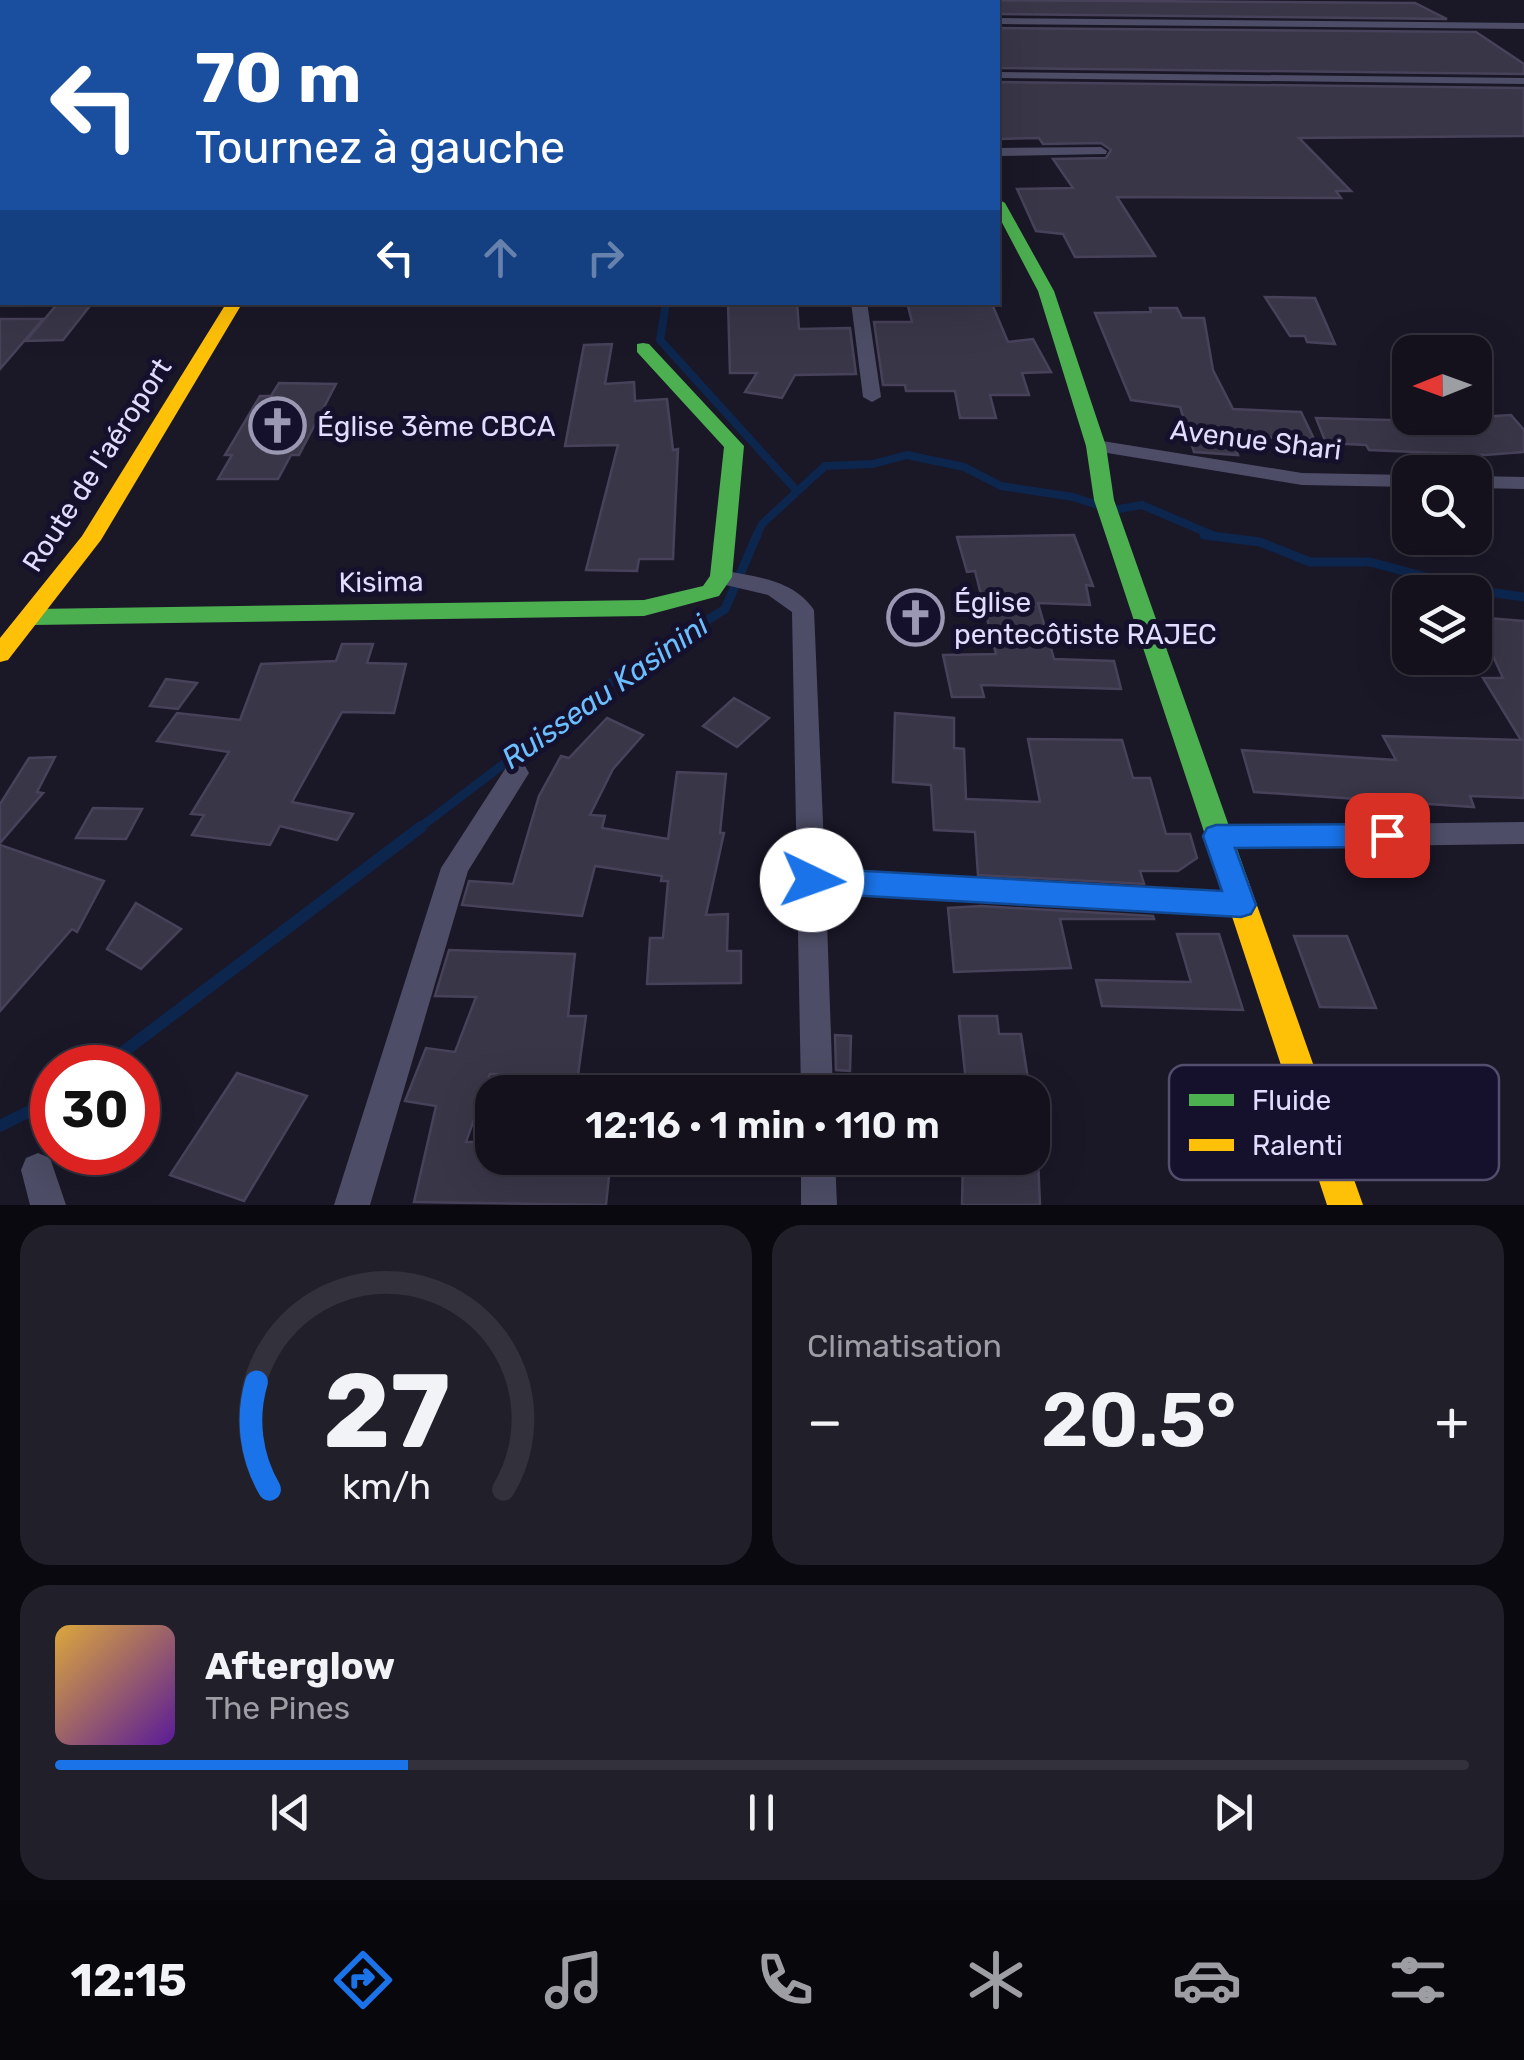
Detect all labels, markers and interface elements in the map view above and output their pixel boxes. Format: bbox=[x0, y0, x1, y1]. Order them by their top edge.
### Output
text: 70 m bbox=[195, 37, 362, 120]
icon: left bbox=[30, 40, 160, 170]
text: Tournez à gauche bbox=[195, 121, 565, 174]
icon: left bbox=[368, 230, 423, 285]
icon: ahead bbox=[473, 230, 528, 285]
icon: right bbox=[578, 230, 633, 285]
north arrow bbox=[1392, 335, 1492, 435]
map controls bbox=[1392, 335, 1492, 675]
street label: Route de l'aéroport bbox=[16, 352, 178, 578]
church icon: Église 3ème CBCA bbox=[248, 396, 308, 456]
place label: Église 3ème CBCA bbox=[317, 410, 556, 443]
street label: Avenue Shari bbox=[1168, 413, 1344, 467]
button: search bbox=[1392, 455, 1492, 555]
street label: Kisima bbox=[338, 565, 424, 599]
button: layers bbox=[1392, 575, 1492, 675]
place label: Église pentecôtiste RAJEC bbox=[954, 586, 1217, 651]
church icon: Église pentecôtiste RAJEC bbox=[885, 588, 945, 648]
water label: Ruisseau Kasinini bbox=[495, 607, 716, 777]
pin bbox=[1345, 793, 1430, 878]
icon: arrive bbox=[1360, 808, 1415, 863]
position arrow bbox=[760, 828, 864, 932]
speed limit sign: 30 bbox=[30, 1045, 160, 1175]
legend bbox=[1169, 1065, 1499, 1180]
text: Fluide bbox=[1252, 1084, 1331, 1117]
text: 12:16 · 1 min · 110 m bbox=[585, 1102, 940, 1148]
text: Ralenti bbox=[1252, 1129, 1343, 1162]
text: Climatisation bbox=[807, 1327, 1002, 1365]
text: 27 bbox=[322, 1350, 450, 1473]
text: 20.5° bbox=[1041, 1376, 1236, 1465]
text: − bbox=[807, 1389, 843, 1454]
text: + bbox=[1435, 1389, 1469, 1454]
text: km/h bbox=[341, 1466, 431, 1508]
text: Afterglow bbox=[205, 1643, 395, 1689]
text: The Pines bbox=[205, 1689, 350, 1727]
icon: previous bbox=[263, 1785, 318, 1840]
icon: pause bbox=[734, 1785, 789, 1840]
icon: next bbox=[1206, 1785, 1261, 1840]
icon: directions bbox=[328, 1945, 398, 2015]
icon: music bbox=[539, 1945, 609, 2015]
icon: phone bbox=[750, 1945, 820, 2015]
icon: climate bbox=[961, 1945, 1031, 2015]
icon: car bbox=[1172, 1945, 1242, 2015]
icon: filters bbox=[1383, 1945, 1453, 2015]
text: 12:15 bbox=[71, 1954, 187, 2007]

